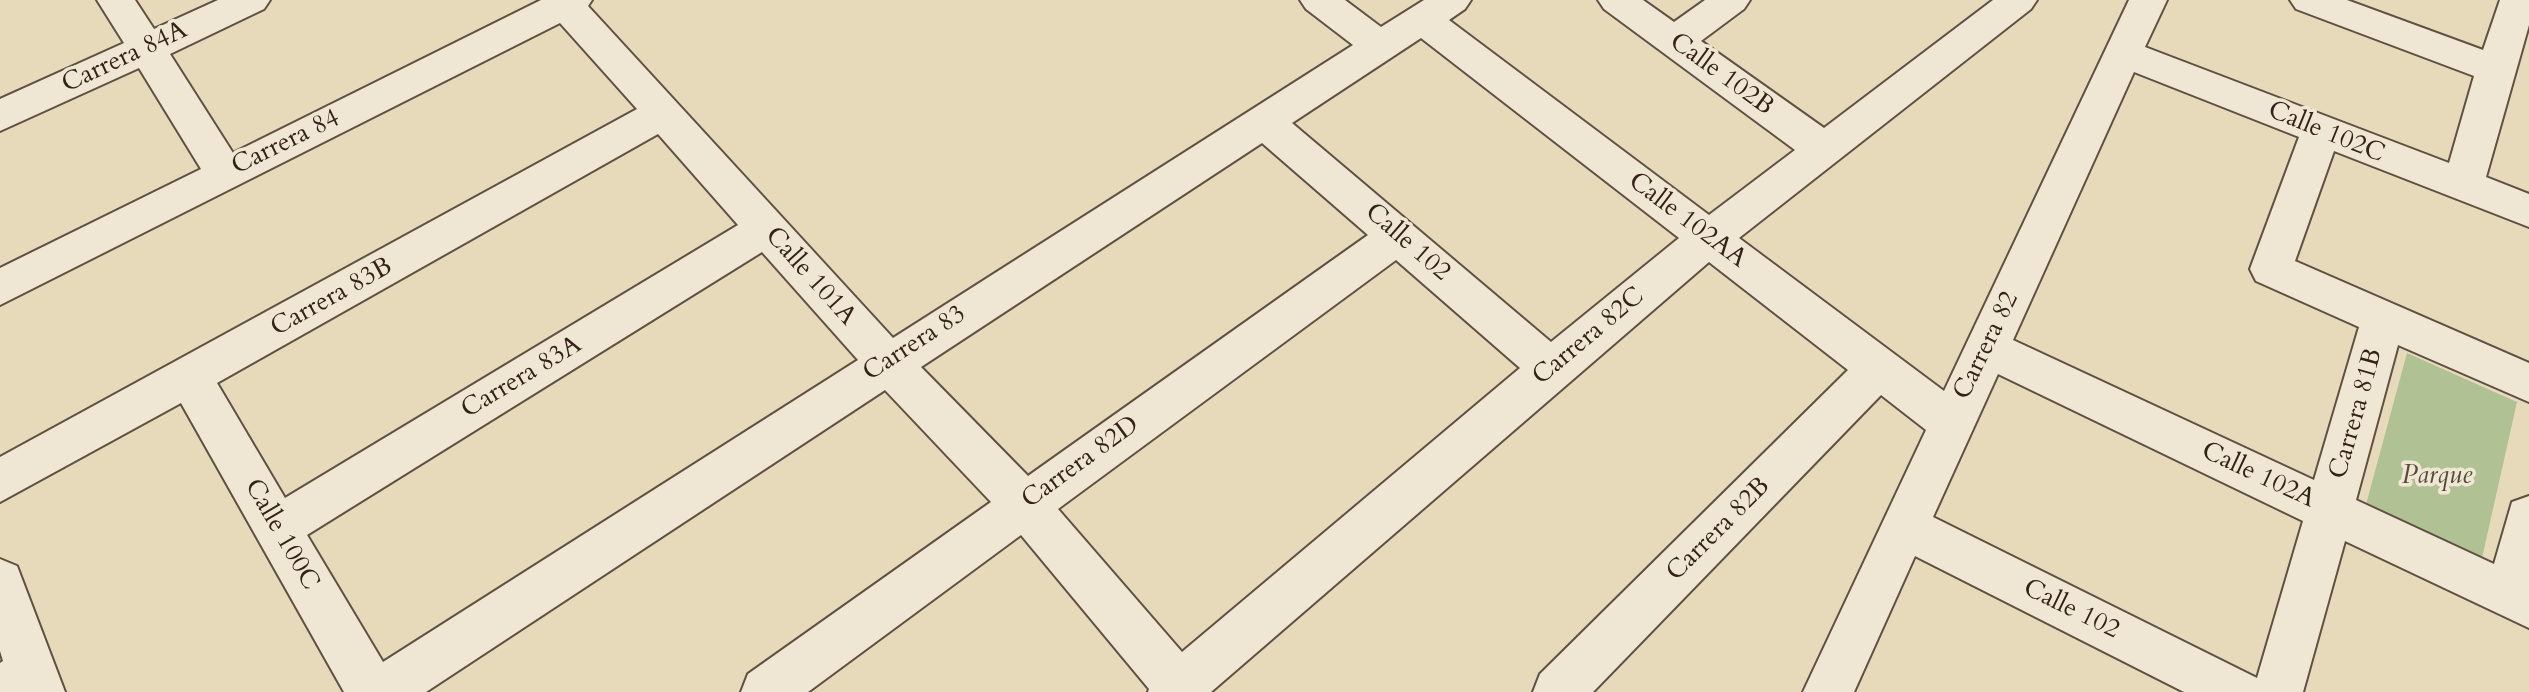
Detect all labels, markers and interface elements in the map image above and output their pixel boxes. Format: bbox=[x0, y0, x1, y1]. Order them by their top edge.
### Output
street label: Carrera 84A bbox=[57, 15, 193, 101]
street label: Calle 102B bbox=[1663, 27, 1779, 123]
street label: Calle 102C bbox=[2263, 96, 2389, 170]
street label: Carrera 84 bbox=[227, 104, 345, 182]
street label: Calle 102AA bbox=[1622, 166, 1752, 276]
street label: Calle 102 bbox=[1358, 197, 1456, 289]
street label: Calle 101A bbox=[758, 221, 862, 333]
street label: Carrera 83B bbox=[266, 252, 398, 344]
street label: Carrera 82C bbox=[1527, 281, 1651, 393]
street label: Carrera 82 bbox=[1948, 287, 2026, 405]
street label: Carrera 83 bbox=[858, 299, 972, 389]
street label: Carrera 83A bbox=[456, 330, 588, 426]
street label: Carrera 81B bbox=[2324, 345, 2390, 483]
street label: Carrera 82D bbox=[1016, 410, 1146, 516]
street label: Calle 102A bbox=[2196, 436, 2320, 516]
park label: Parque bbox=[2402, 461, 2472, 493]
street label: Carrera 82B bbox=[1661, 472, 1777, 588]
street label: Calle 100C bbox=[237, 474, 325, 596]
street label: Calle 102 bbox=[2018, 573, 2124, 647]

